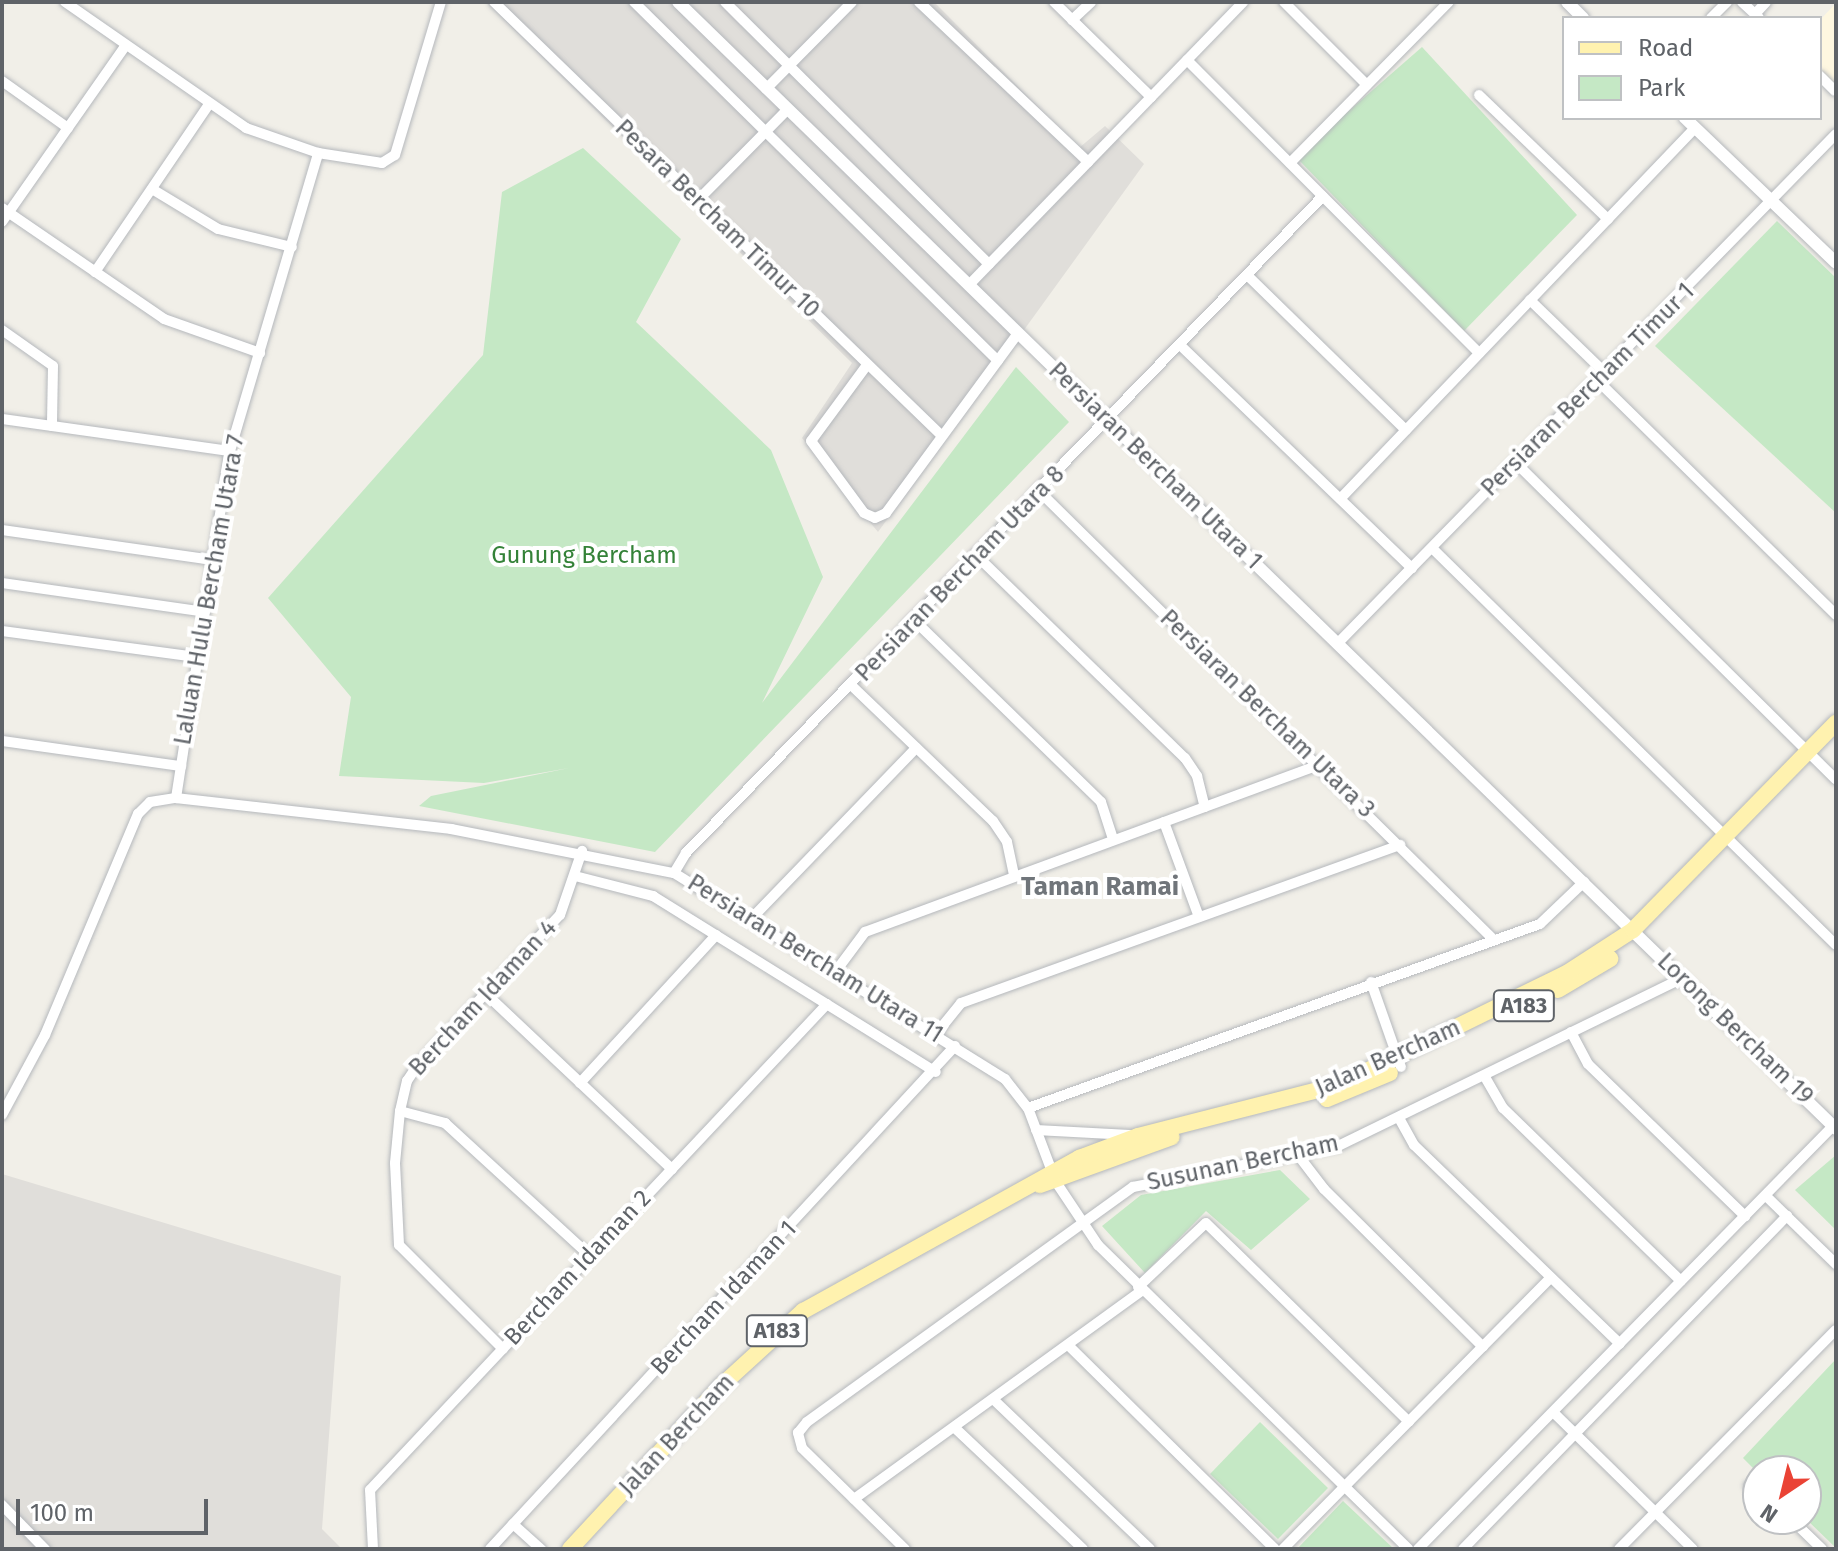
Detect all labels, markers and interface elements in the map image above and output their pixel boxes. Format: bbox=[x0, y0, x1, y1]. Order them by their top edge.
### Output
legend bbox=[1562, 16, 1822, 120]
text: Road bbox=[1638, 34, 1693, 62]
text: Park bbox=[1638, 74, 1685, 102]
street label: Pesara Bercham Timur 10 bbox=[609, 114, 825, 324]
street label: Persiaran Bercham Timur 1 bbox=[1475, 277, 1701, 503]
street label: Persiaran Bercham Utara 1 bbox=[1042, 356, 1268, 576]
street label: Laluan Hulu Bercham Utara 7 bbox=[169, 433, 251, 747]
street label: Persiaran Bercham Utara 8 bbox=[849, 460, 1071, 688]
park label: Gunung Bercham bbox=[491, 542, 677, 570]
street label: Persiaran Bercham Utara 3 bbox=[1154, 604, 1380, 824]
street label: Persiaran Bercham Utara 11 bbox=[682, 868, 948, 1050]
district label: Taman Ramai bbox=[1021, 871, 1179, 903]
street label: Bercham Idaman 4 bbox=[403, 914, 563, 1082]
street label: Lorong Bercham 19 bbox=[1651, 947, 1819, 1111]
road number: A183 bbox=[1492, 988, 1556, 1024]
street label: Jalan Bercham bbox=[1311, 1013, 1465, 1103]
street label: Susunan Bercham bbox=[1145, 1129, 1341, 1197]
street label: Bercham Idaman 2 bbox=[499, 1184, 657, 1352]
street label: Bercham Idaman 1 bbox=[645, 1215, 803, 1381]
road number: A183 bbox=[745, 1313, 809, 1349]
street label: Jalan Bercham bbox=[613, 1368, 741, 1502]
north arrow bbox=[1742, 1455, 1822, 1535]
scale bar bbox=[20, 1483, 212, 1533]
text: N bbox=[1755, 1498, 1783, 1529]
text: 100 m bbox=[30, 1499, 94, 1527]

